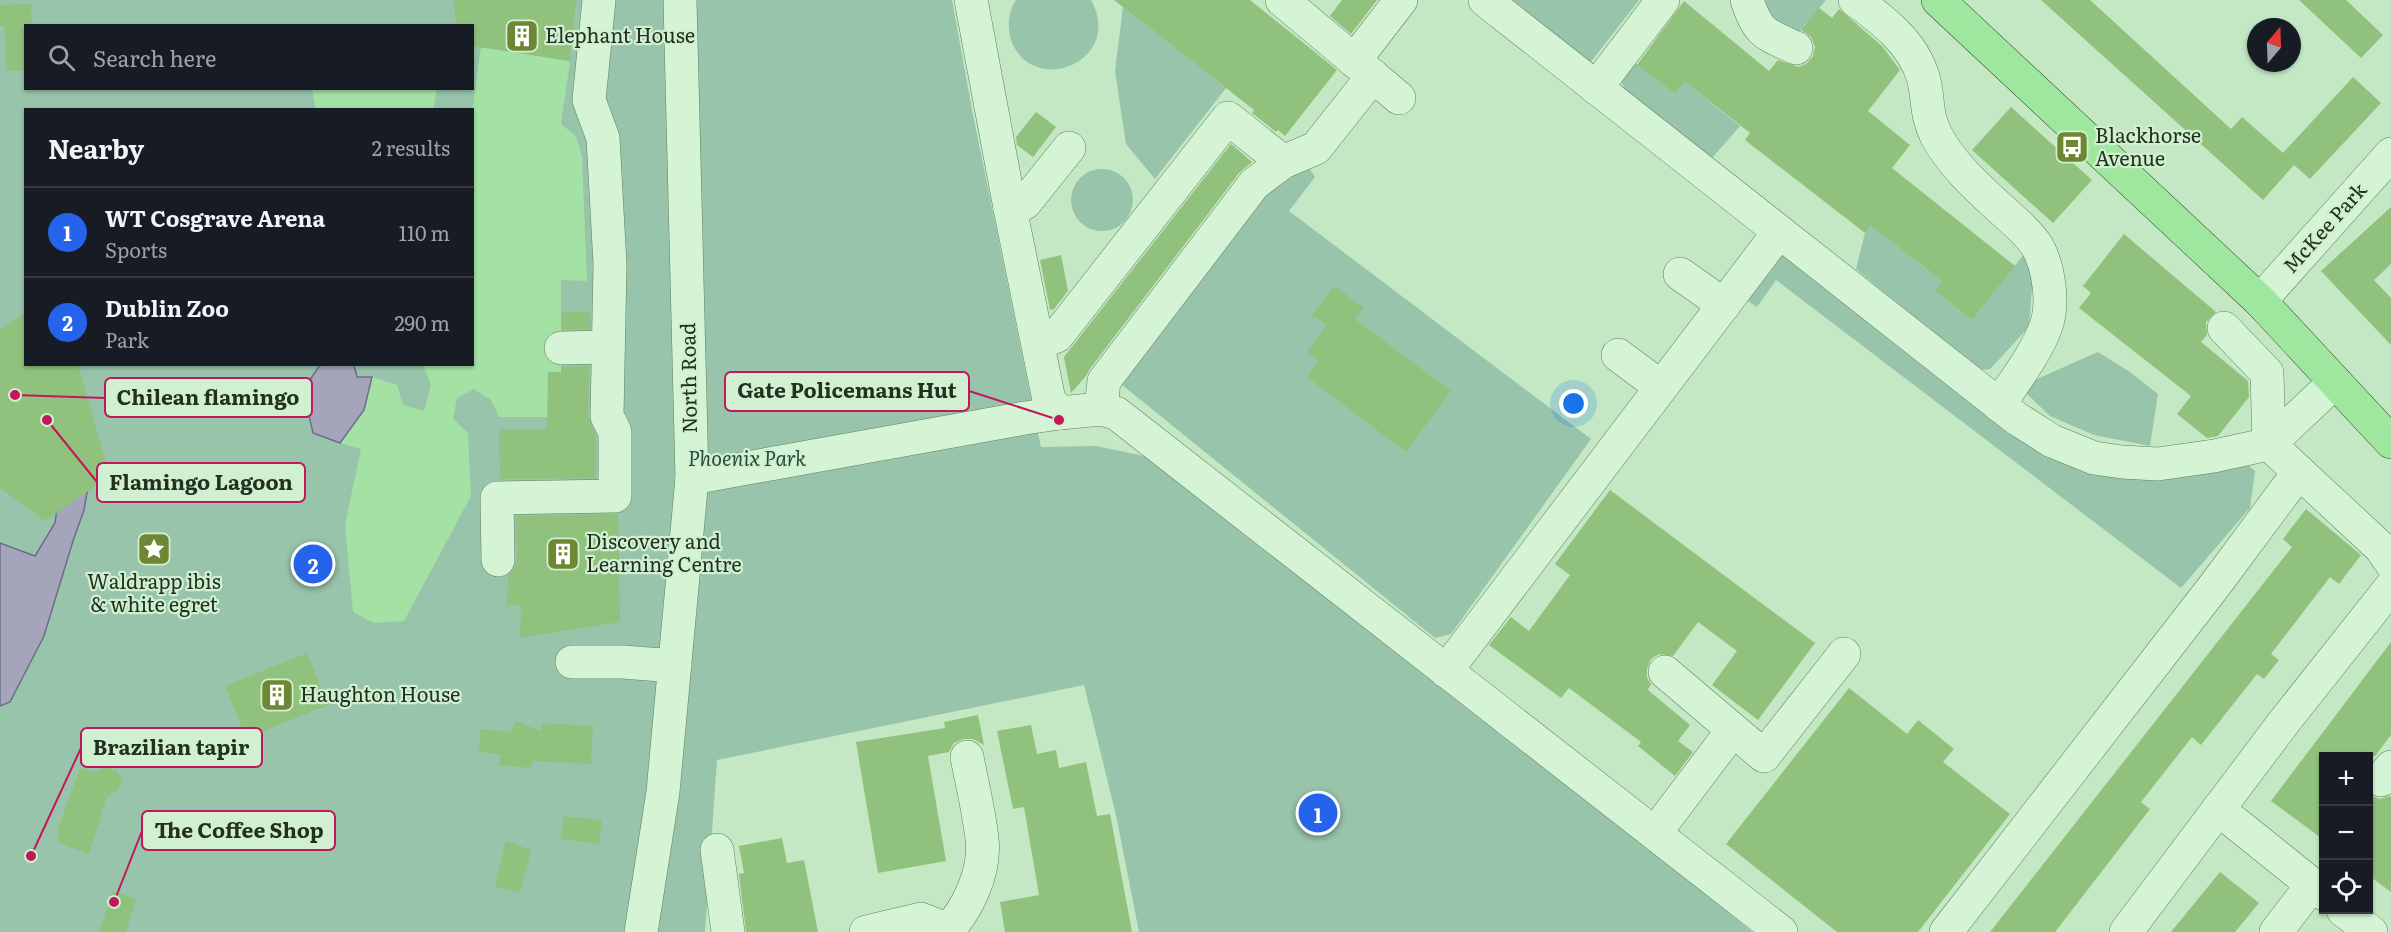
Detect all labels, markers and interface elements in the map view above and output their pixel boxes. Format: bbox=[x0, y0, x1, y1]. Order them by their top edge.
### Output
building icon: Elephant House bbox=[504, 18, 540, 54]
north arrow bbox=[2247, 18, 2301, 72]
place label: Elephant House bbox=[545, 19, 695, 49]
search box bbox=[24, 24, 474, 90]
icon: search bbox=[45, 41, 78, 74]
text: Search here bbox=[93, 41, 216, 74]
place label: Blackhorse Avenue bbox=[2095, 119, 2201, 172]
text: Nearby bbox=[48, 128, 144, 167]
bus stop icon: Blackhorse Avenue bbox=[2054, 129, 2090, 165]
text: 2 results bbox=[372, 132, 450, 162]
street label: McKee Park bbox=[2275, 174, 2373, 279]
text: WT Cosgrave Arena bbox=[105, 201, 325, 234]
text: 1 bbox=[63, 217, 72, 247]
text: 110 m bbox=[399, 217, 450, 247]
text: Sports bbox=[105, 234, 167, 264]
text: Dublin Zoo bbox=[105, 291, 229, 324]
text: 2 bbox=[62, 307, 73, 337]
text: 290 m bbox=[394, 307, 450, 337]
street label: North Road bbox=[671, 323, 703, 434]
text: Park bbox=[105, 324, 149, 354]
callout: Gate Policemans Hut bbox=[725, 372, 969, 411]
text: Gate Policemans Hut bbox=[737, 373, 958, 404]
callout: Chilean flamingo bbox=[105, 378, 312, 417]
text: Chilean flamingo bbox=[117, 380, 299, 411]
your location bbox=[1559, 389, 1588, 418]
park label: Phoenix Park bbox=[688, 442, 806, 472]
callout: Flamingo Lagoon bbox=[97, 463, 305, 502]
text: Flamingo Lagoon bbox=[109, 465, 293, 496]
place label: Discovery and Learning Centre bbox=[586, 525, 742, 578]
place icon: Waldrapp ibis & white egret bbox=[136, 531, 172, 567]
building icon: Discovery and Learning Centre bbox=[545, 536, 581, 572]
pin: 2 bbox=[294, 542, 332, 586]
place label: Waldrapp ibis & white egret bbox=[87, 565, 221, 618]
building icon: Haughton House bbox=[259, 677, 295, 713]
place label: Haughton House bbox=[300, 678, 460, 708]
callout: Brazilian tapir bbox=[81, 728, 262, 767]
text: Brazilian tapir bbox=[93, 730, 250, 761]
map controls bbox=[2319, 752, 2373, 914]
button: + bbox=[2319, 752, 2373, 806]
pin: 1 bbox=[1298, 790, 1338, 836]
button: − bbox=[2319, 806, 2373, 860]
callout: The Coffee Shop bbox=[142, 811, 335, 850]
text: The Coffee Shop bbox=[154, 813, 324, 844]
button: locate bbox=[2319, 860, 2373, 914]

